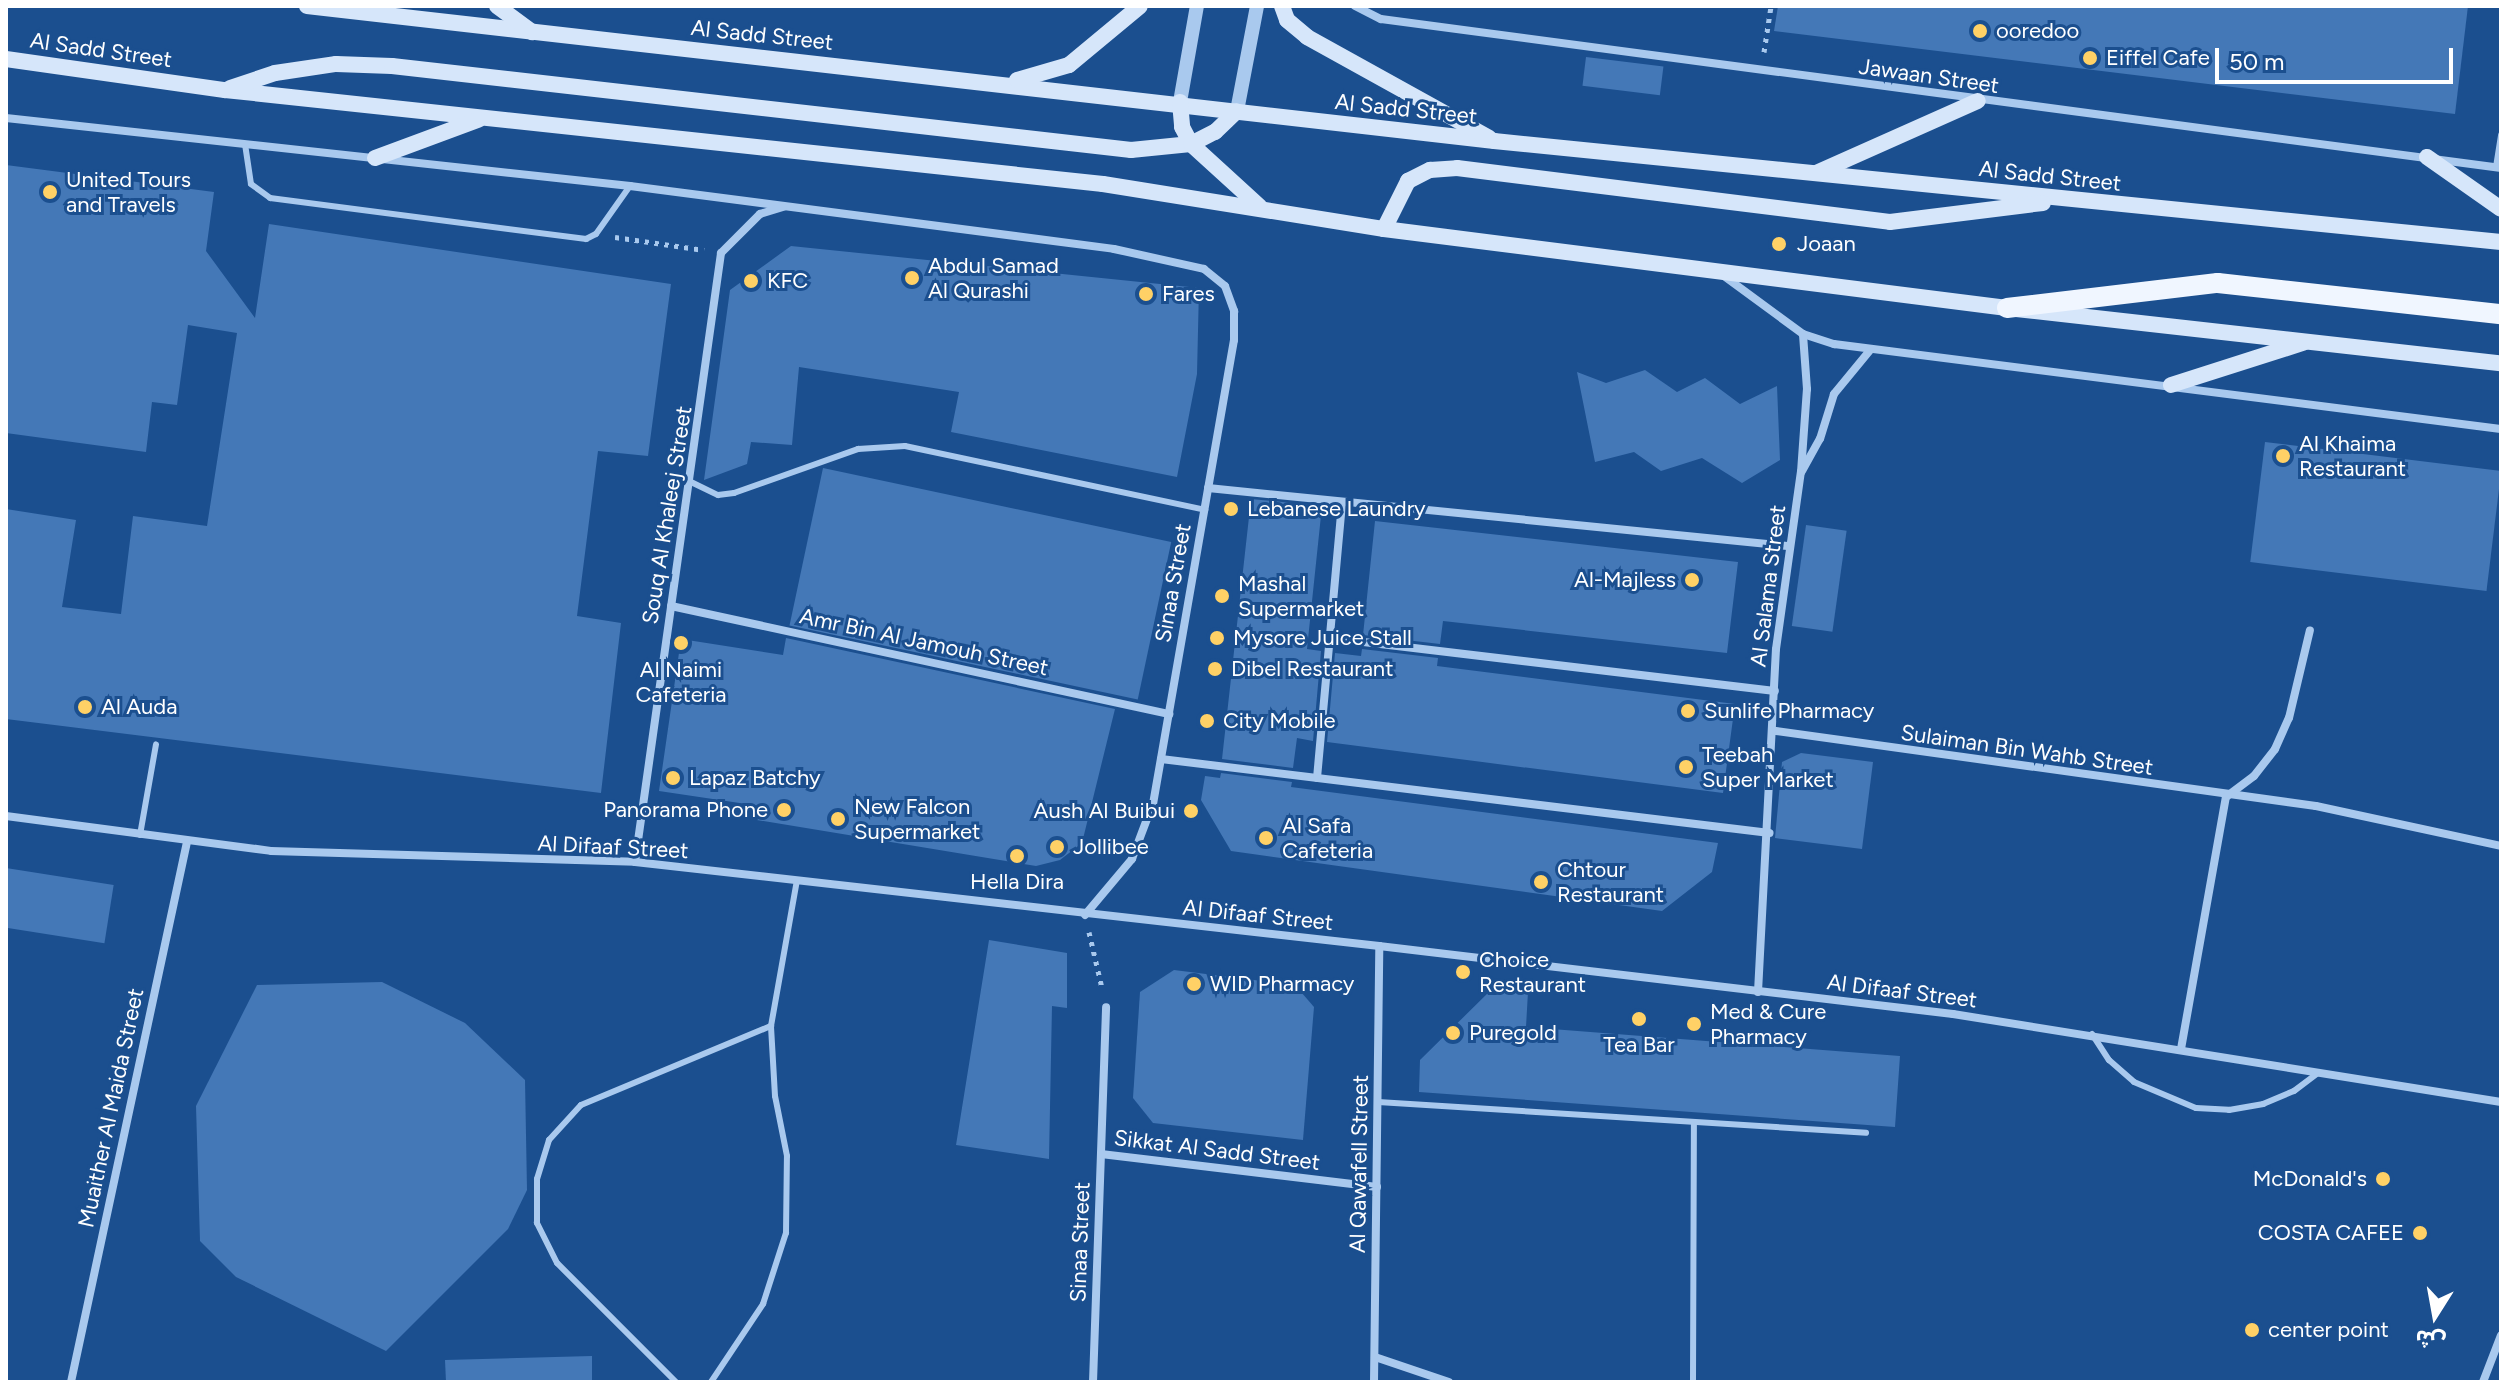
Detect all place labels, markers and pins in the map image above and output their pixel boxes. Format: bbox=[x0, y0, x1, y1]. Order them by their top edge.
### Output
place label: ooredoo bbox=[1996, 18, 2079, 44]
marker: ooredoo bbox=[1971, 22, 1989, 40]
place label: Eiffel Cafe bbox=[2106, 45, 2210, 71]
marker: Eiffel Cafe bbox=[2081, 49, 2099, 67]
place label: United Tours and Travels bbox=[66, 166, 191, 218]
marker: United Tours and Travels bbox=[41, 183, 59, 201]
place label: Joaan bbox=[1797, 231, 1856, 257]
marker: Joaan bbox=[1768, 233, 1790, 255]
place label: Abdul Samad Al Qurashi bbox=[928, 252, 1059, 304]
place label: KFC bbox=[767, 268, 808, 294]
marker: Abdul Samad Al Qurashi bbox=[903, 269, 921, 287]
marker: KFC bbox=[742, 272, 760, 290]
place label: Fares bbox=[1162, 281, 1215, 307]
marker: Fares bbox=[1137, 285, 1155, 303]
place label: Al Khaima Restaurant bbox=[2299, 430, 2406, 482]
marker: Al Khaima Restaurant bbox=[2274, 447, 2292, 465]
place label: Lebanese Laundry bbox=[1247, 496, 1426, 522]
marker: Lebanese Laundry bbox=[1222, 500, 1240, 518]
place label: Al-Majless bbox=[1574, 567, 1676, 593]
place label: Mashal Supermarket bbox=[1238, 570, 1364, 622]
marker: Al-Majless bbox=[1683, 571, 1701, 589]
marker: Mashal Supermarket bbox=[1213, 587, 1231, 605]
place label: Mysore Juice Stall bbox=[1233, 625, 1412, 651]
marker: Mysore Juice Stall bbox=[1208, 629, 1226, 647]
marker: Al Naimi Cafeteria bbox=[672, 634, 690, 652]
place label: Al Naimi Cafeteria bbox=[635, 656, 727, 708]
place label: Dibel Restaurant bbox=[1231, 656, 1393, 682]
marker: Dibel Restaurant bbox=[1206, 660, 1224, 678]
place label: Al Auda bbox=[101, 694, 177, 720]
marker: Al Auda bbox=[76, 698, 94, 716]
place label: Sunlife Pharmacy bbox=[1704, 698, 1874, 724]
marker: Sunlife Pharmacy bbox=[1679, 702, 1697, 720]
place label: City Mobile bbox=[1223, 708, 1336, 734]
marker: City Mobile bbox=[1198, 712, 1216, 730]
place label: Teebah Super Market bbox=[1702, 741, 1834, 792]
marker: Teebah Super Market bbox=[1677, 758, 1695, 776]
place label: Lapaz Batchy bbox=[689, 765, 821, 791]
marker: Lapaz Batchy bbox=[664, 769, 682, 787]
place label: New Falcon Supermarket bbox=[854, 793, 980, 844]
place label: Panorama Phone bbox=[603, 797, 768, 823]
place label: Aush Al Buibui bbox=[1034, 798, 1175, 824]
marker: Panorama Phone bbox=[775, 801, 793, 819]
marker: Aush Al Buibui bbox=[1182, 802, 1200, 820]
marker: New Falcon Supermarket bbox=[829, 810, 847, 828]
place label: Al Safa Cafeteria bbox=[1282, 812, 1373, 864]
marker: Al Safa Cafeteria bbox=[1257, 829, 1275, 847]
place label: Jollibee bbox=[1073, 834, 1149, 860]
marker: Jollibee bbox=[1048, 838, 1066, 856]
marker: Hella Dira bbox=[1008, 847, 1026, 865]
place label: Chtour Restaurant bbox=[1557, 856, 1664, 908]
place label: Hella Dira bbox=[970, 869, 1064, 895]
marker: Chtour Restaurant bbox=[1532, 873, 1550, 891]
place label: Choice Restaurant bbox=[1479, 946, 1586, 998]
marker: Choice Restaurant bbox=[1454, 963, 1472, 981]
place label: WID Pharmacy bbox=[1210, 971, 1354, 997]
marker: WID Pharmacy bbox=[1185, 975, 1203, 993]
place label: Med & Cure Pharmacy bbox=[1710, 998, 1826, 1050]
marker: Tea Bar bbox=[1630, 1010, 1648, 1028]
marker: Med & Cure Pharmacy bbox=[1685, 1015, 1703, 1033]
place label: Puregold bbox=[1469, 1020, 1557, 1046]
marker: Puregold bbox=[1444, 1024, 1462, 1042]
place label: Tea Bar bbox=[1603, 1032, 1675, 1058]
place label: McDonald's bbox=[2253, 1166, 2367, 1192]
marker: McDonald's bbox=[2374, 1170, 2392, 1188]
place label: COSTA CAFEE bbox=[2258, 1220, 2404, 1246]
marker: COSTA CAFEE bbox=[2411, 1224, 2429, 1242]
place label: center point bbox=[2268, 1317, 2389, 1343]
marker: center point bbox=[2243, 1321, 2261, 1339]

